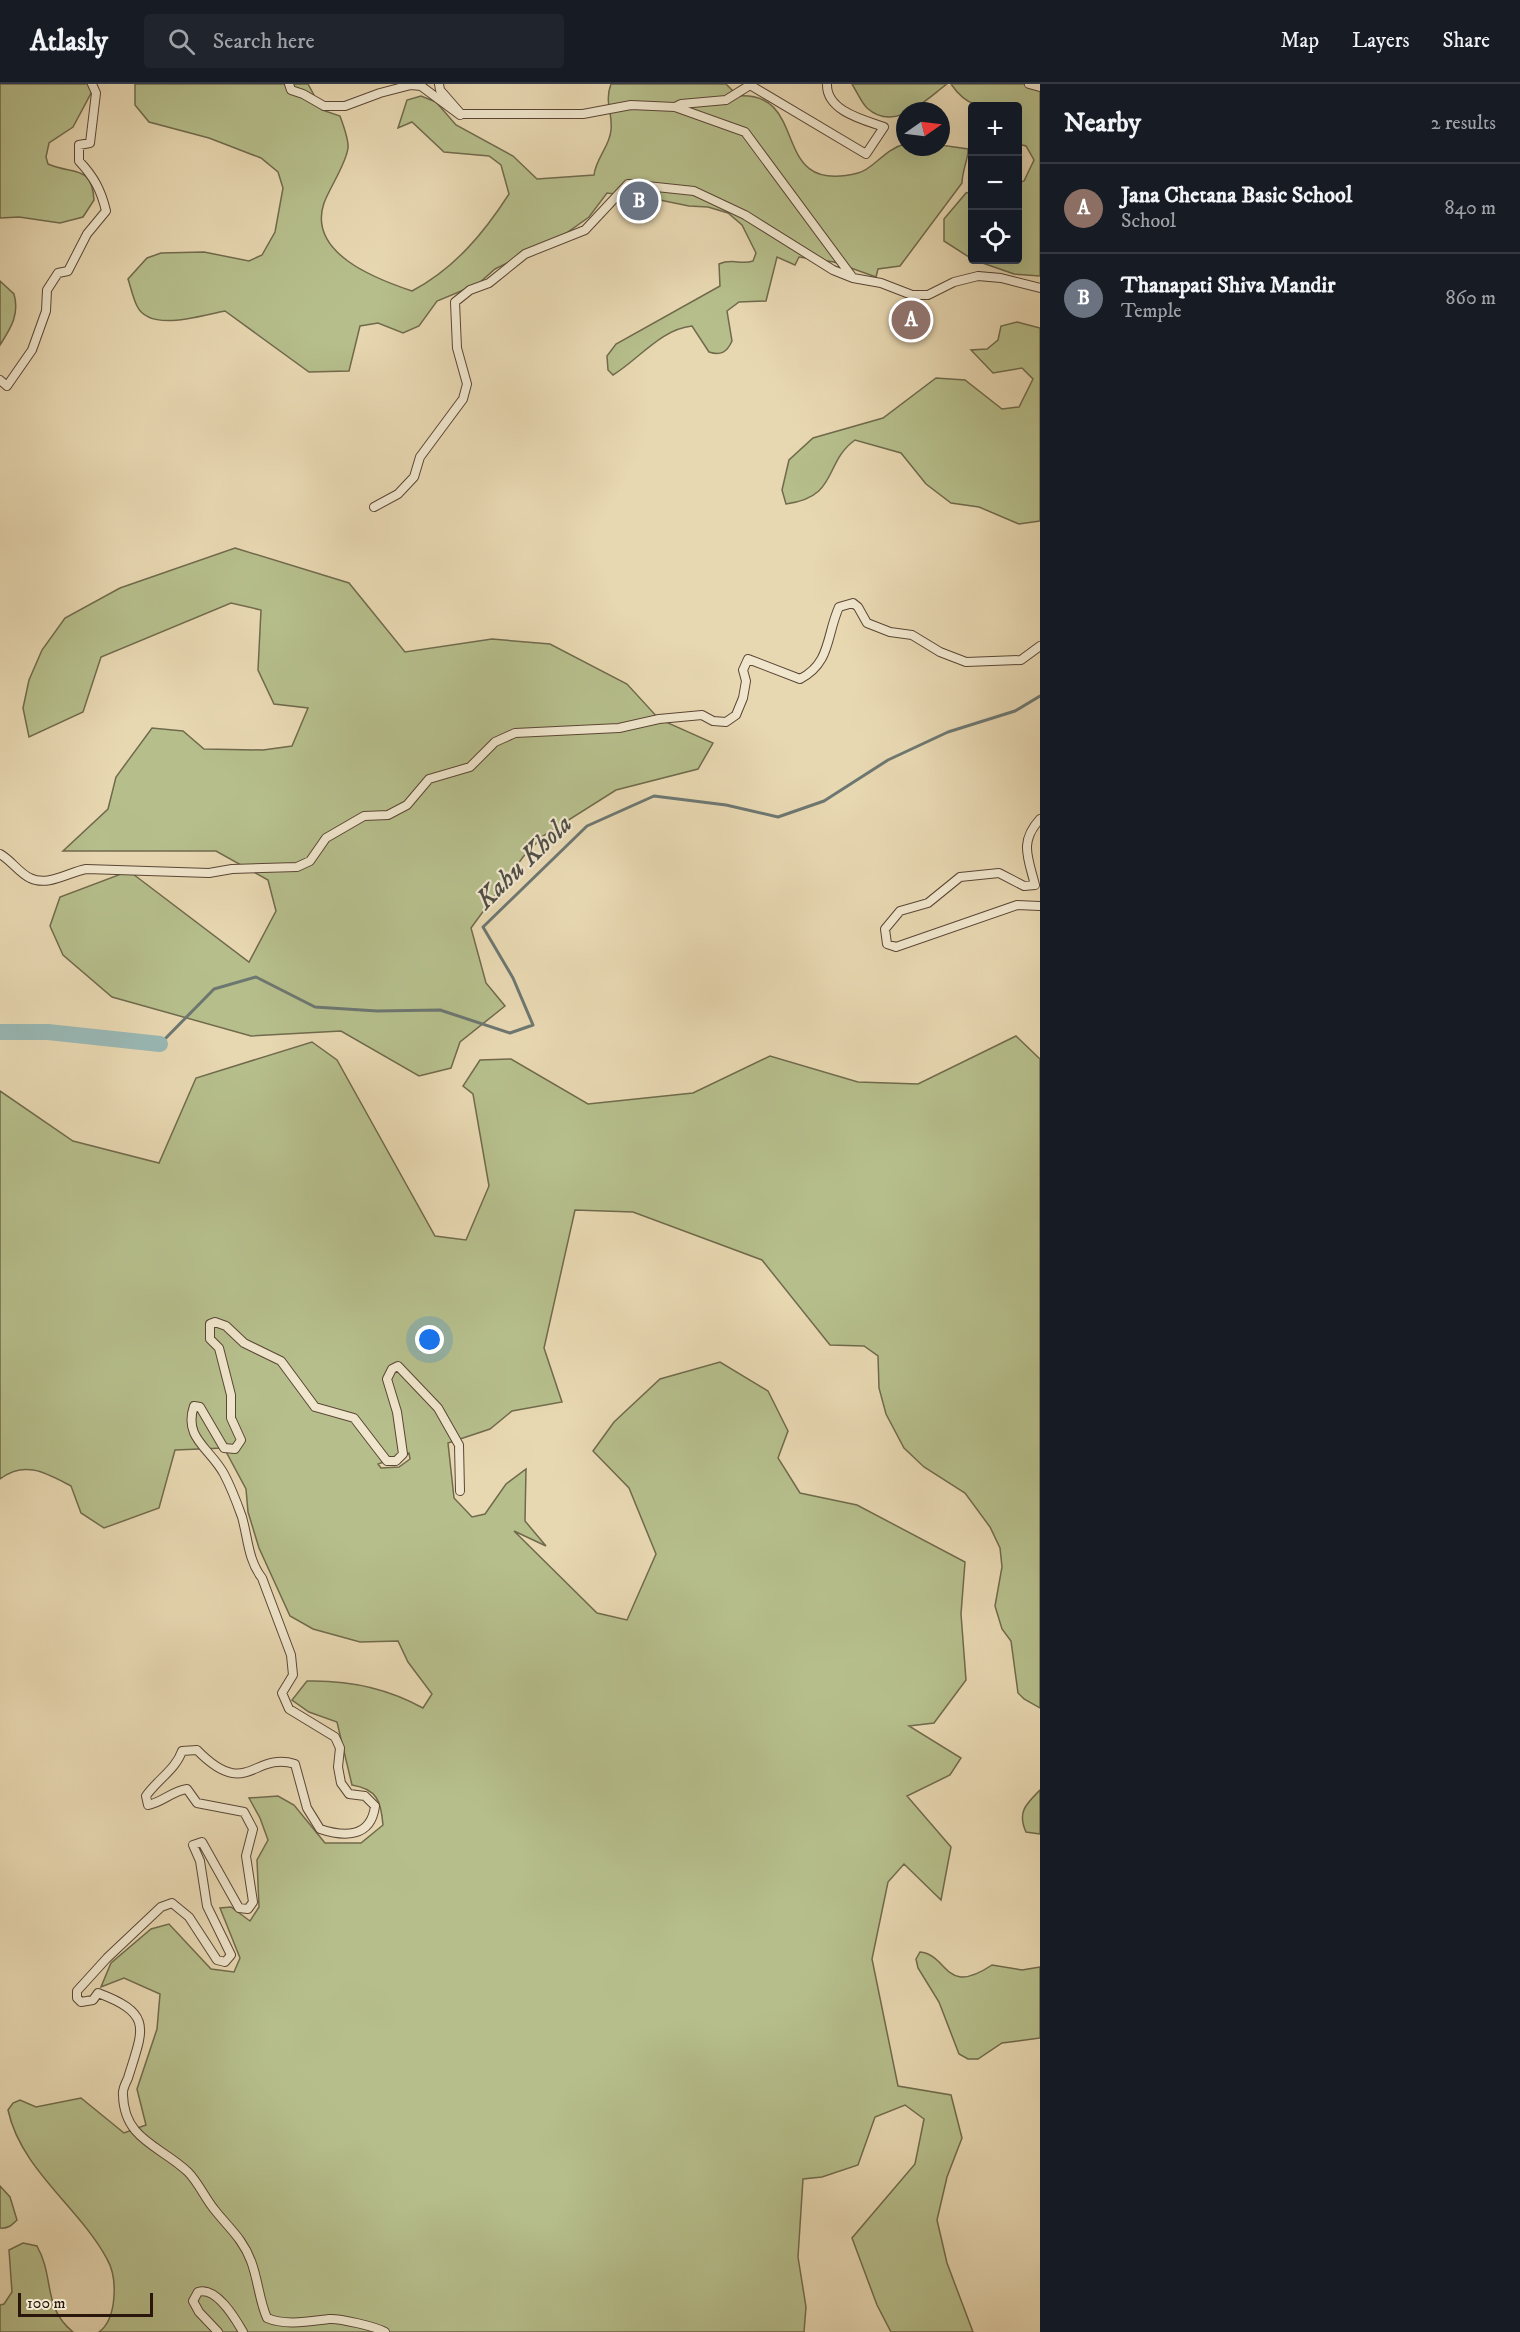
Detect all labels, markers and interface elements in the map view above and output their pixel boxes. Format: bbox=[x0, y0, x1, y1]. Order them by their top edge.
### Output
search box bbox=[144, 14, 564, 68]
text: Atlasly bbox=[30, 24, 108, 59]
icon: search bbox=[165, 25, 198, 58]
text: Search here bbox=[213, 28, 315, 55]
text: Map bbox=[1280, 28, 1319, 54]
text: Layers bbox=[1352, 28, 1410, 54]
text: Share bbox=[1443, 28, 1490, 54]
north arrow bbox=[896, 102, 950, 156]
map controls bbox=[968, 102, 1022, 264]
button: + bbox=[968, 102, 1022, 156]
text: Nearby bbox=[1064, 107, 1141, 140]
text: 2 results bbox=[1431, 111, 1496, 136]
button: − bbox=[968, 156, 1022, 210]
pin: B bbox=[620, 178, 658, 224]
text: Jana Chetana Basic School bbox=[1121, 182, 1352, 209]
text: A bbox=[1077, 196, 1090, 221]
text: 840 m bbox=[1444, 196, 1496, 221]
text: School bbox=[1121, 209, 1176, 234]
button: locate bbox=[968, 210, 1022, 264]
text: Thanapati Shiva Mandir bbox=[1121, 272, 1335, 299]
text: B bbox=[1077, 286, 1090, 311]
text: 860 m bbox=[1446, 286, 1496, 311]
pin: A bbox=[892, 298, 930, 342]
text: Temple bbox=[1121, 299, 1182, 324]
water label: Kahu Khola bbox=[468, 807, 580, 917]
your location bbox=[415, 1325, 444, 1354]
scale bar bbox=[18, 2290, 153, 2318]
text: 100 m bbox=[27, 2293, 66, 2313]

